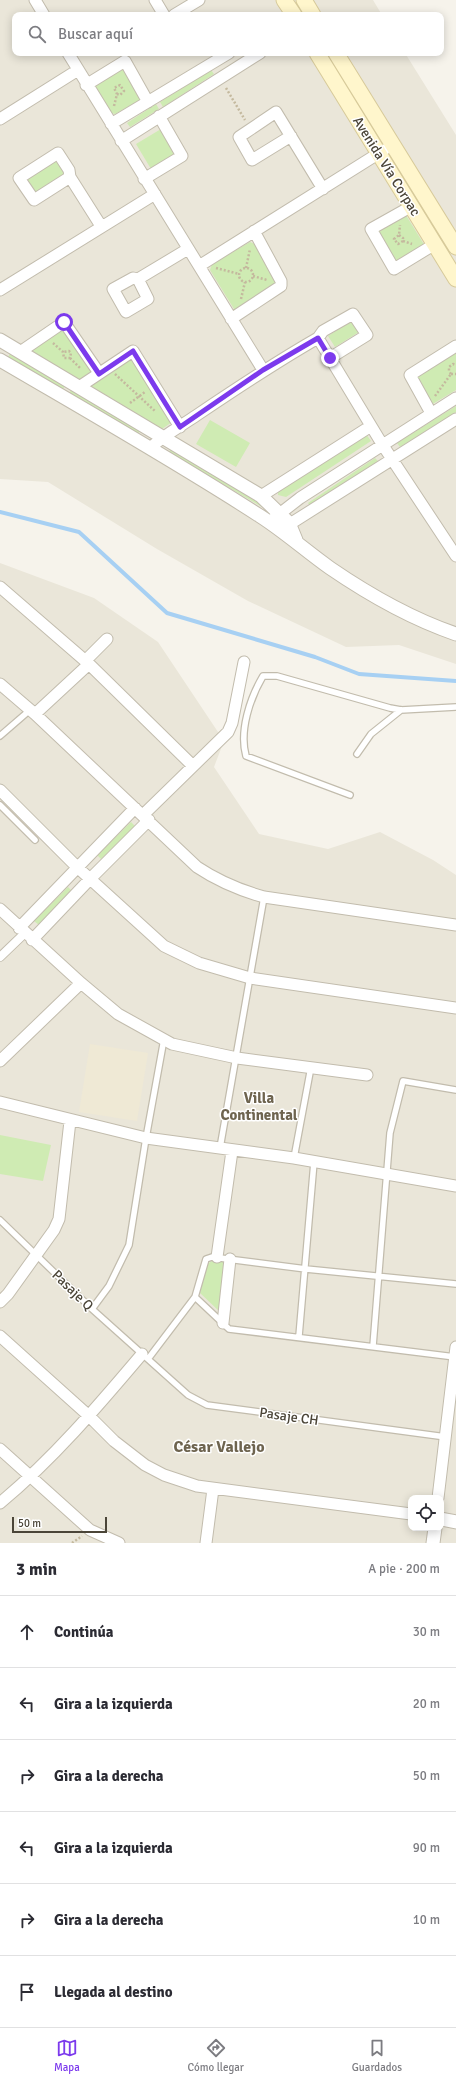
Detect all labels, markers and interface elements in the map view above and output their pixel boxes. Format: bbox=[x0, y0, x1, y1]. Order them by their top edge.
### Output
search box bbox=[12, 12, 444, 56]
icon: search bbox=[26, 23, 48, 45]
text: Buscar aquí bbox=[58, 25, 133, 43]
street label: Avenida Vía Corpac bbox=[349, 113, 424, 220]
route start bbox=[55, 313, 73, 331]
route end bbox=[321, 349, 339, 367]
district label: Villa Continental bbox=[220, 1089, 298, 1124]
street label: Pasaje Q bbox=[48, 1266, 97, 1314]
street label: Pasaje CH bbox=[258, 1404, 320, 1429]
district label: César Vallejo bbox=[174, 1437, 264, 1457]
map controls bbox=[408, 1495, 444, 1531]
button: locate bbox=[408, 1495, 444, 1531]
scale bar bbox=[12, 1515, 107, 1534]
text: 50 m bbox=[18, 1517, 41, 1530]
text: 3 min bbox=[16, 1559, 57, 1580]
text: A pie · 200 m bbox=[368, 1561, 440, 1577]
icon: ahead bbox=[16, 1621, 38, 1643]
text: Continúa bbox=[54, 1623, 113, 1641]
text: 30 m bbox=[413, 1624, 440, 1640]
icon: left bbox=[16, 1693, 38, 1715]
text: Gira a la izquierda bbox=[54, 1695, 173, 1713]
text: 20 m bbox=[413, 1696, 440, 1712]
icon: right bbox=[16, 1765, 38, 1787]
text: Gira a la derecha bbox=[54, 1767, 164, 1785]
text: 50 m bbox=[413, 1768, 440, 1784]
icon: left bbox=[16, 1837, 38, 1859]
text: Gira a la izquierda bbox=[54, 1839, 173, 1857]
text: 90 m bbox=[413, 1840, 440, 1856]
icon: right bbox=[16, 1909, 38, 1931]
text: Gira a la derecha bbox=[54, 1911, 164, 1929]
text: 10 m bbox=[413, 1912, 440, 1928]
icon: arrive bbox=[16, 1981, 38, 2003]
text: Llegada al destino bbox=[54, 1983, 173, 2001]
tab: Mapa bbox=[54, 2037, 80, 2074]
tab: Cómo llegar bbox=[188, 2037, 244, 2074]
tab: Guardados bbox=[352, 2037, 402, 2074]

